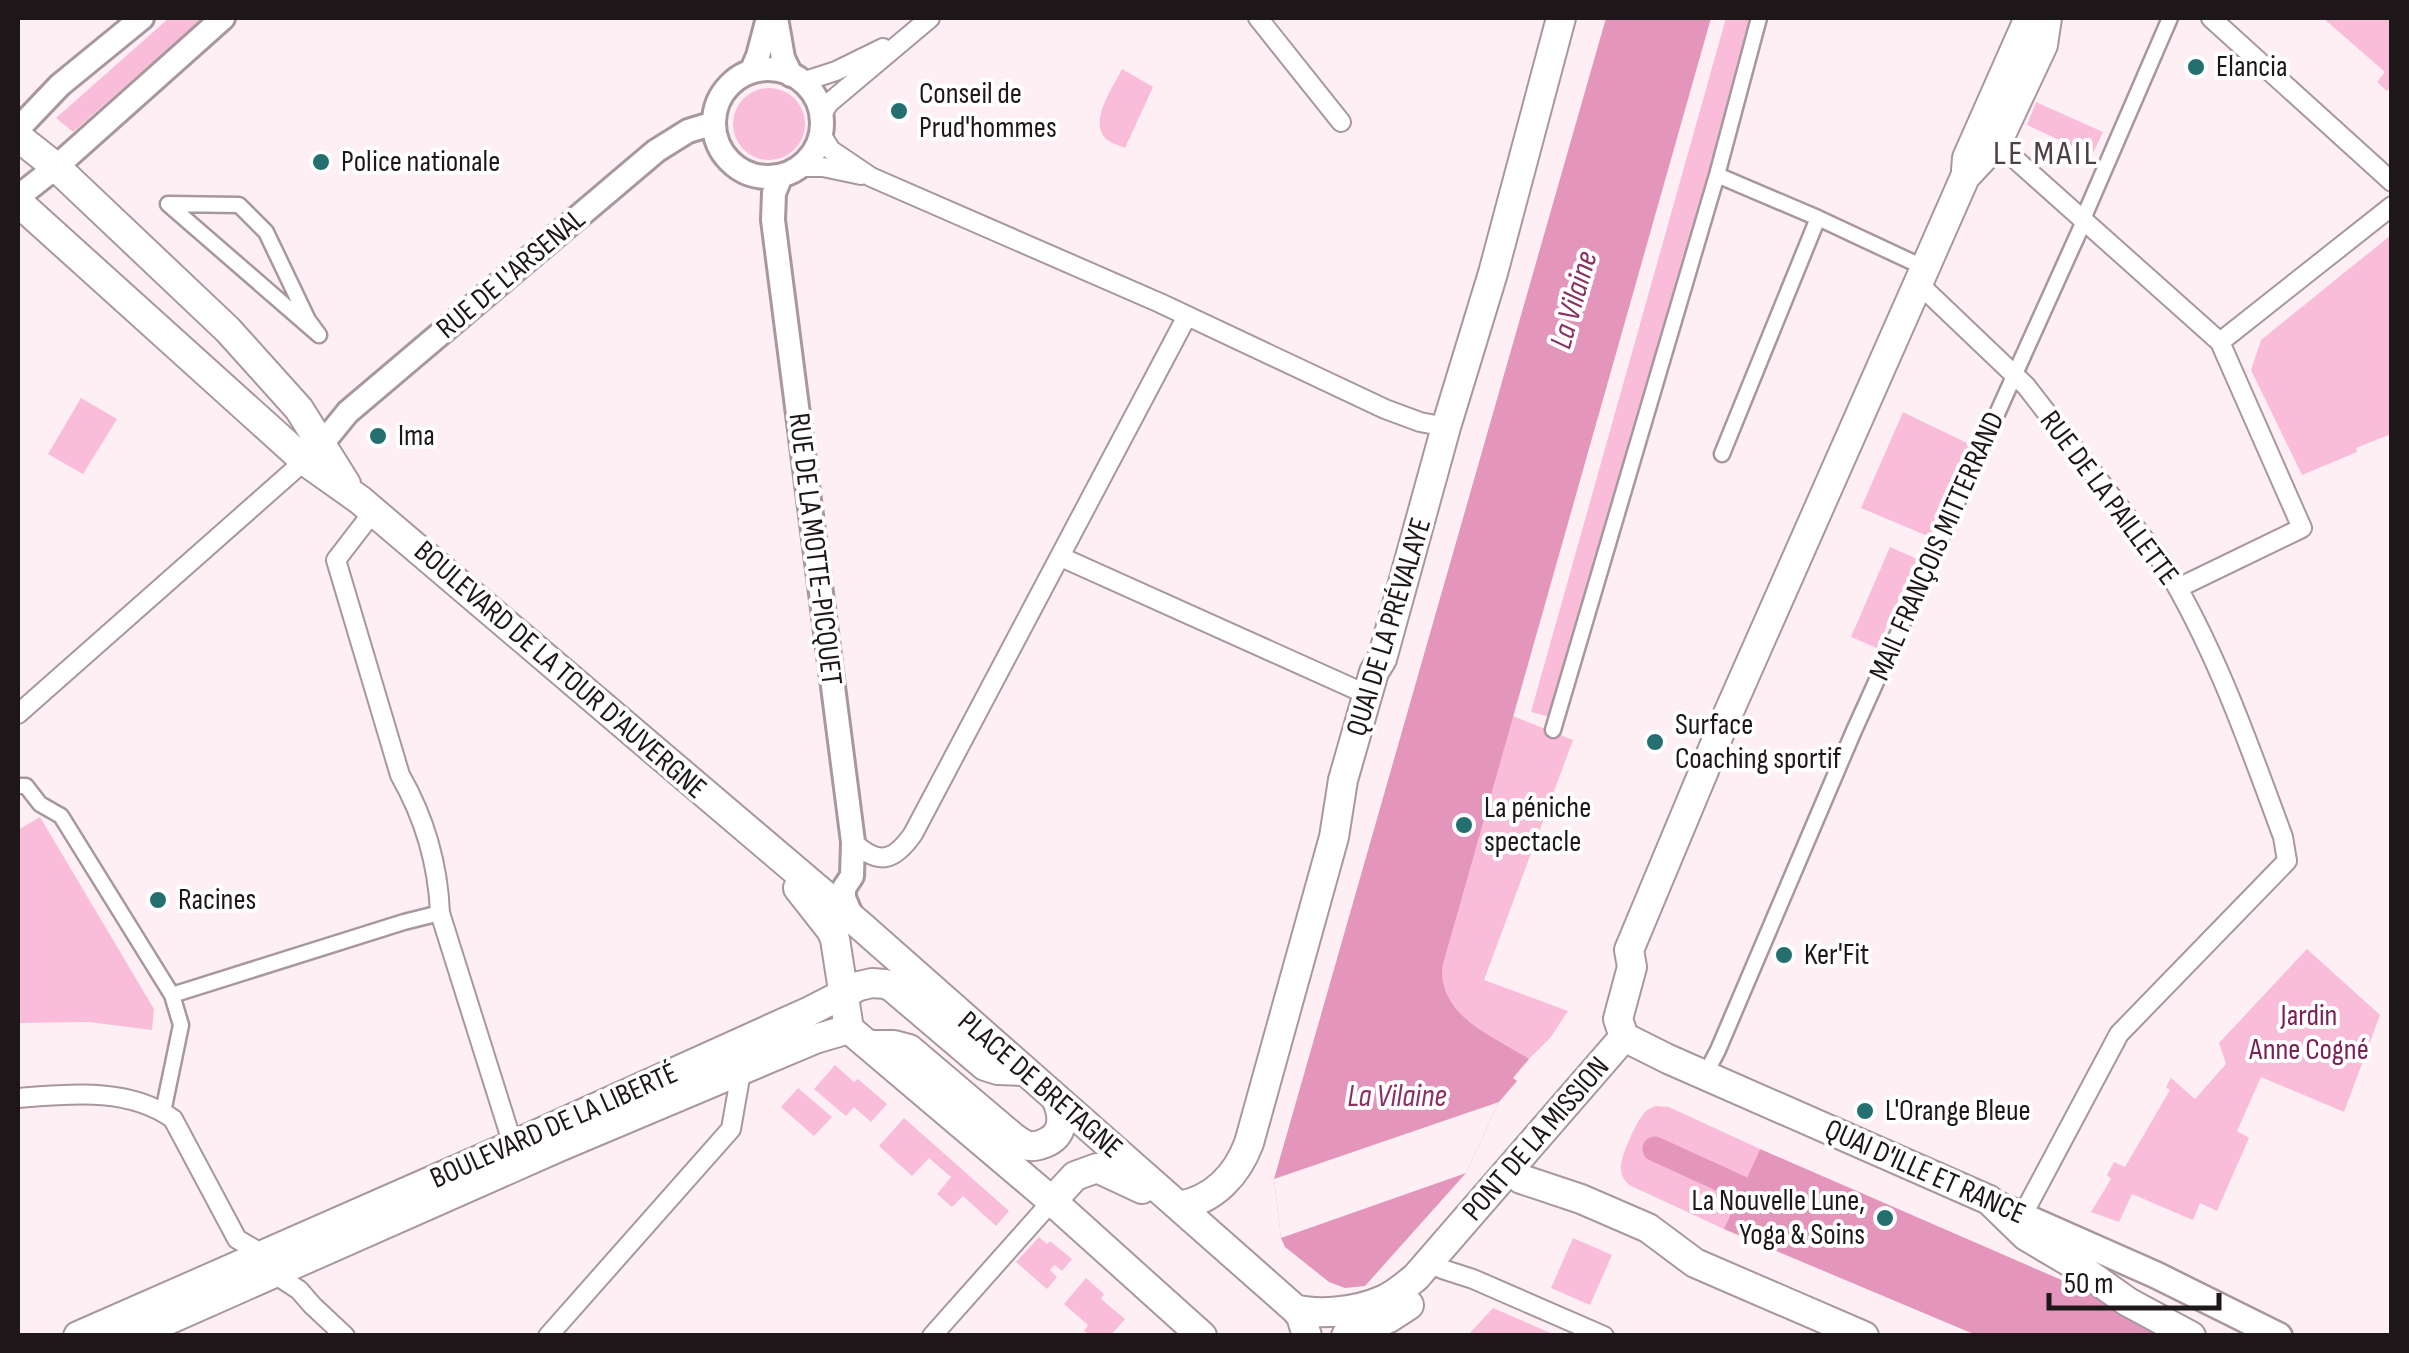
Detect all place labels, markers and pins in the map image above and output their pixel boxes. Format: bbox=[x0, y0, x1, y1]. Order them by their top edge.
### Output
place label: Elancia bbox=[2216, 49, 2287, 85]
marker: Elancia bbox=[2185, 56, 2207, 78]
place label: Conseil de Prud'hommes bbox=[919, 76, 1057, 146]
marker: Conseil de Prud'hommes bbox=[888, 100, 910, 122]
place label: Police nationale bbox=[341, 144, 500, 180]
marker: Police nationale bbox=[310, 151, 332, 173]
place label: Ima bbox=[398, 418, 435, 454]
marker: Ima bbox=[367, 425, 389, 447]
place label: Surface Coaching sportif bbox=[1675, 707, 1842, 777]
marker: Surface Coaching sportif bbox=[1644, 731, 1666, 753]
place label: La péniche spectacle bbox=[1484, 790, 1591, 860]
marker: La péniche spectacle bbox=[1453, 814, 1475, 836]
place label: Racines bbox=[178, 882, 256, 918]
marker: Racines bbox=[147, 889, 169, 911]
place label: Ker'Fit bbox=[1804, 937, 1869, 973]
marker: Ker'Fit bbox=[1773, 944, 1795, 966]
place label: L'Orange Bleue bbox=[1885, 1093, 2031, 1129]
marker: L'Orange Bleue bbox=[1854, 1100, 1876, 1122]
place label: La Nouvelle Lune, Yoga & Soins bbox=[1692, 1183, 1865, 1253]
marker: La Nouvelle Lune, Yoga & Soins bbox=[1874, 1207, 1896, 1229]

